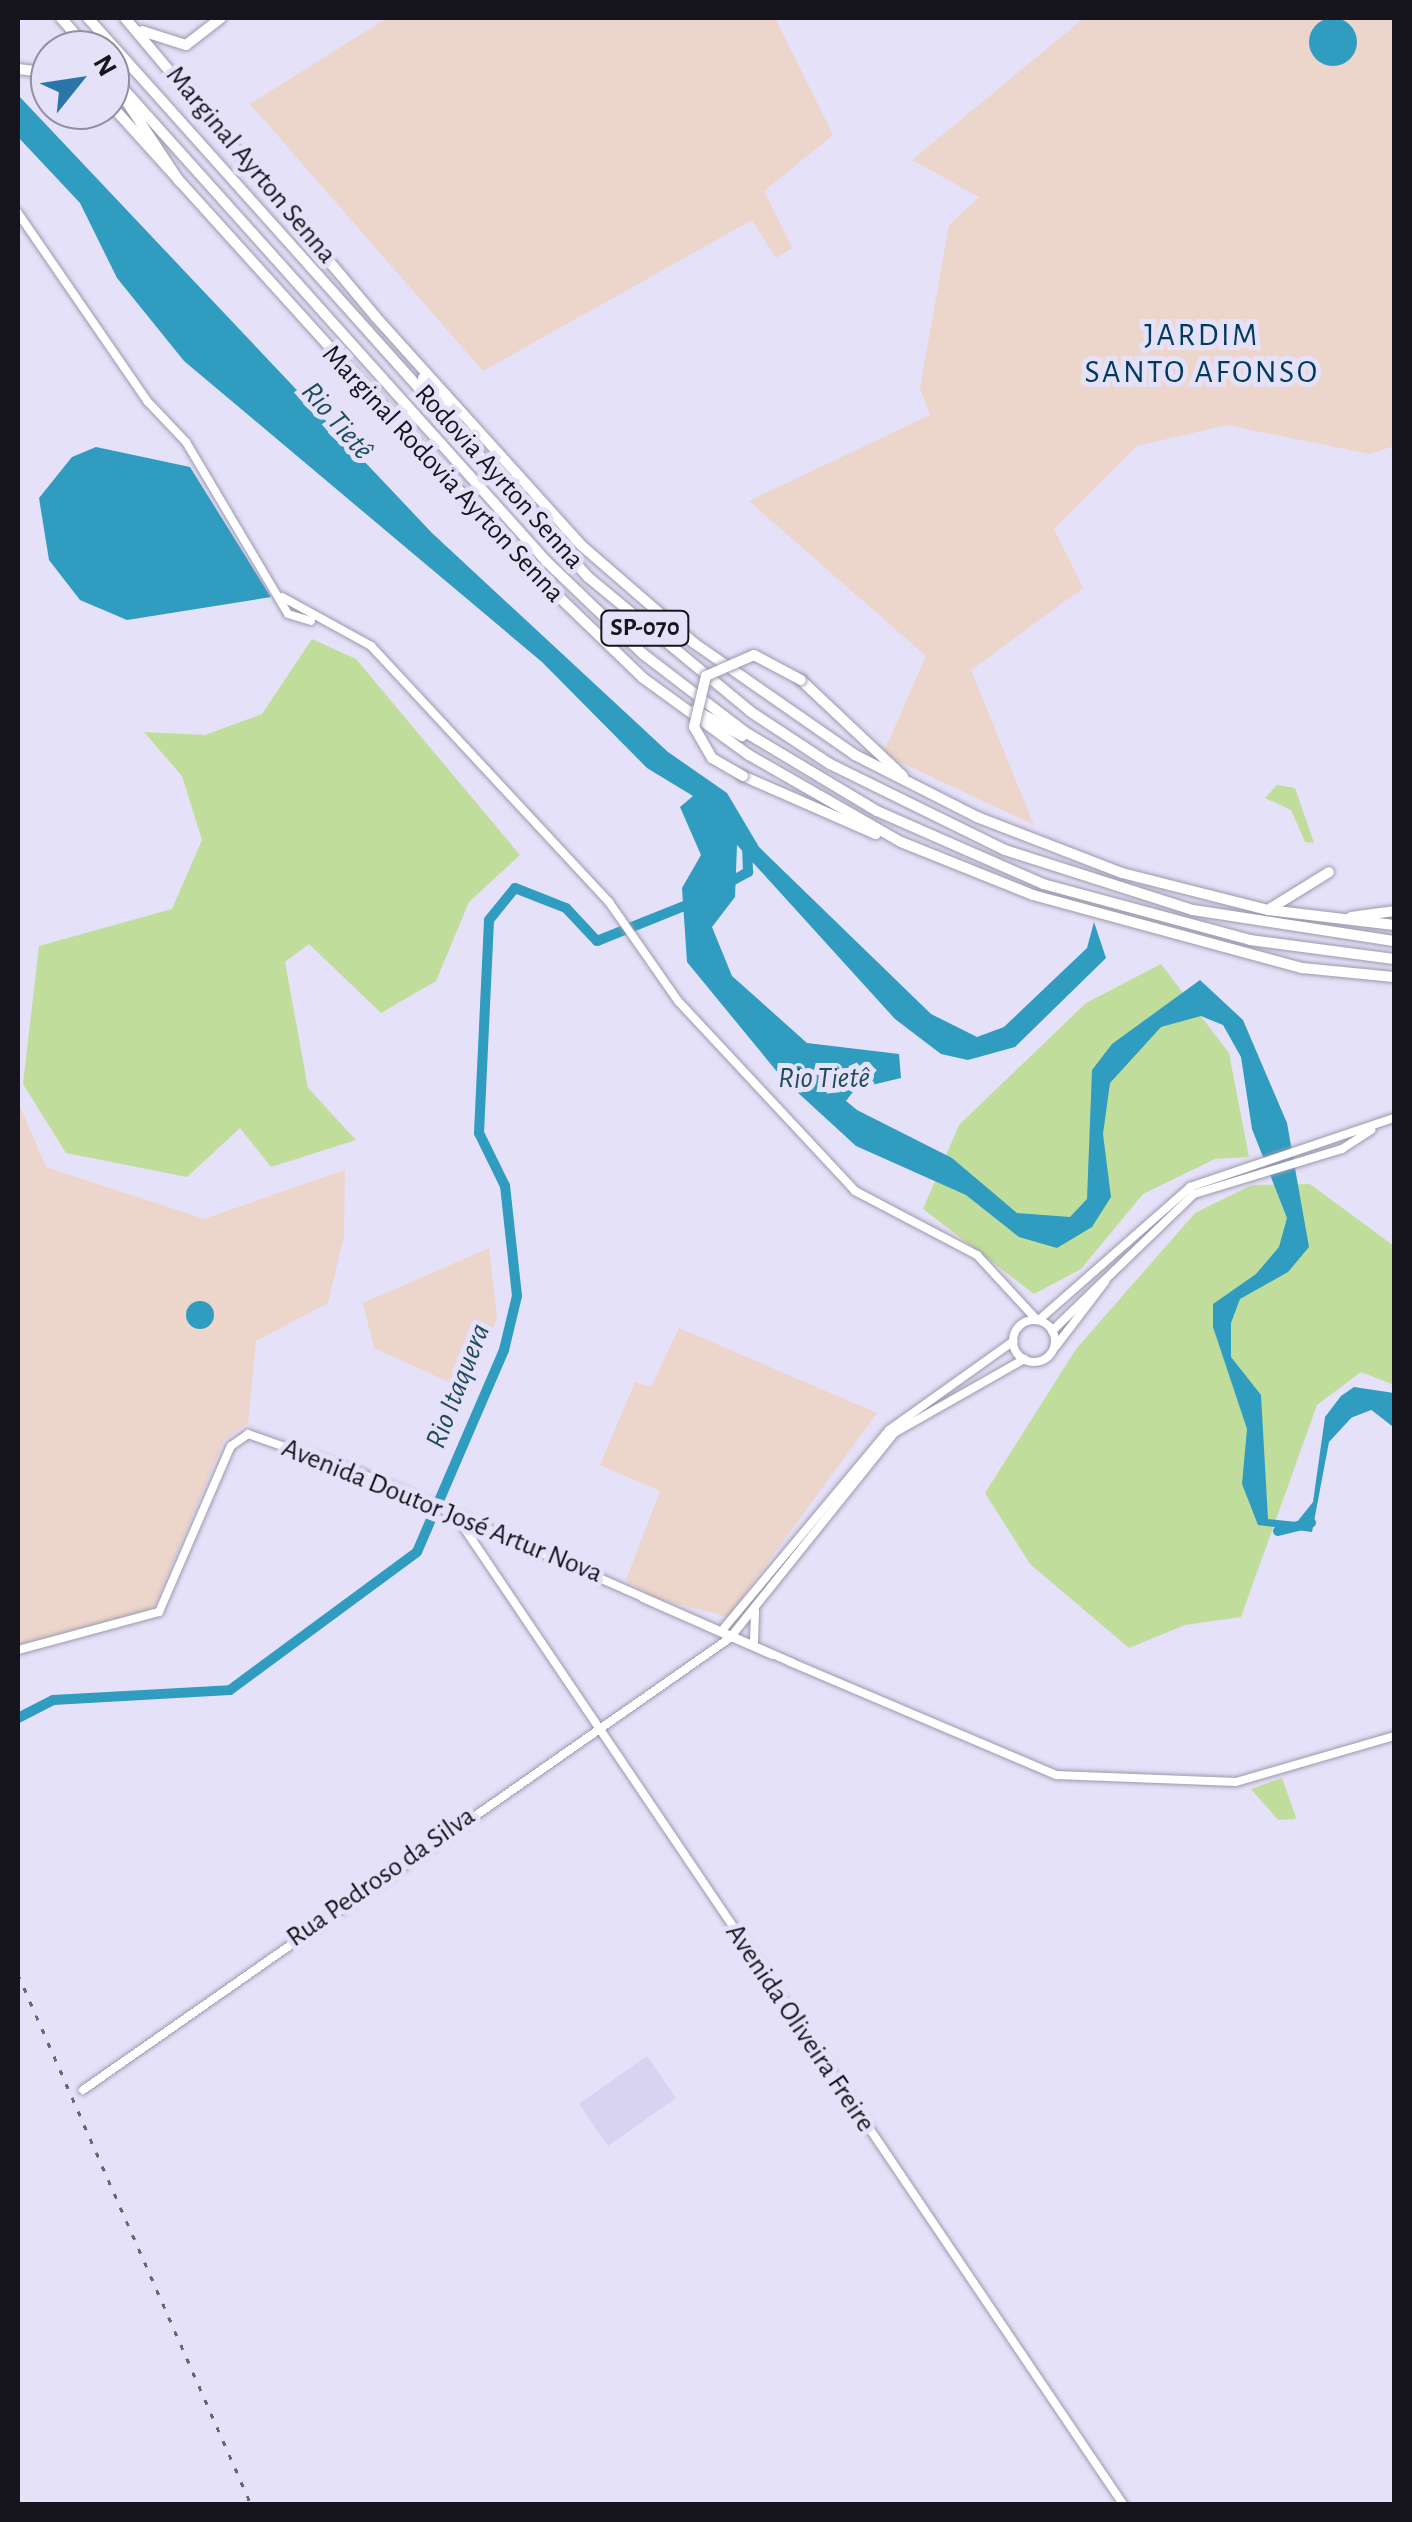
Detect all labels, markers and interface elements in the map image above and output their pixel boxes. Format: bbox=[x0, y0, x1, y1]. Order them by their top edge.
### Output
north arrow bbox=[30, 30, 130, 130]
text: N bbox=[87, 51, 121, 81]
street label: Marginal Ayrton Senna bbox=[159, 59, 343, 271]
district label: JARDIM SANTO AFONSO bbox=[1085, 317, 1319, 392]
street label: Marginal Rodovia Ayrton Senna bbox=[315, 338, 571, 610]
water label: Rio Tietê bbox=[293, 375, 381, 467]
street label: Rodovia Ayrton Senna bbox=[407, 378, 591, 576]
road number: SP-070 bbox=[600, 608, 690, 648]
water label: Rio Tietê bbox=[778, 1060, 870, 1096]
water label: Rio Itaquera bbox=[418, 1318, 498, 1454]
street label: Avenida Doutor José Artur Nova bbox=[277, 1431, 607, 1591]
street label: Rua Pedroso da Silva bbox=[280, 1799, 482, 1955]
street label: Avenida Oliveira Freire bbox=[718, 1917, 882, 2139]

